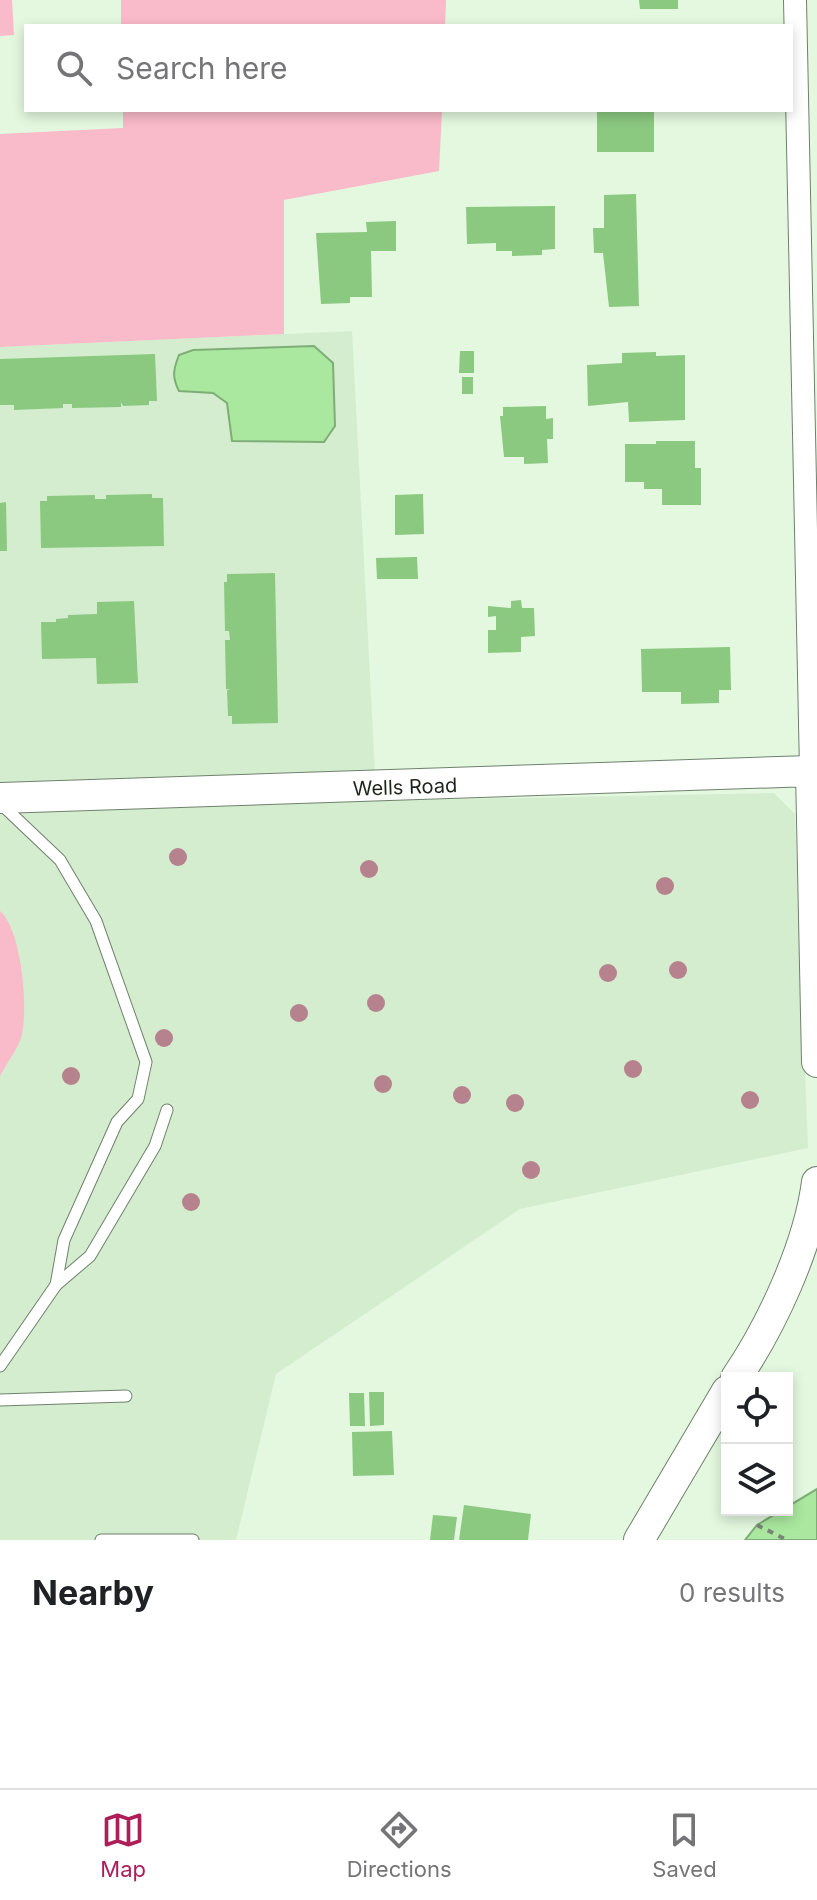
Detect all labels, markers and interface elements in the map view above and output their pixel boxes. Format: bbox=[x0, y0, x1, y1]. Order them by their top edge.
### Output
search box bbox=[24, 24, 793, 112]
icon: search bbox=[52, 46, 96, 90]
text: Search here bbox=[116, 50, 288, 86]
street label: Wells Road bbox=[352, 773, 458, 801]
map controls bbox=[721, 1372, 793, 1516]
button: locate bbox=[721, 1372, 793, 1444]
button: layers bbox=[721, 1444, 793, 1516]
text: Nearby bbox=[32, 1572, 154, 1613]
text: 0 results bbox=[679, 1577, 785, 1608]
tab: Map bbox=[100, 1808, 146, 1882]
tab: Directions bbox=[347, 1808, 452, 1882]
tab: Saved bbox=[652, 1808, 717, 1882]

